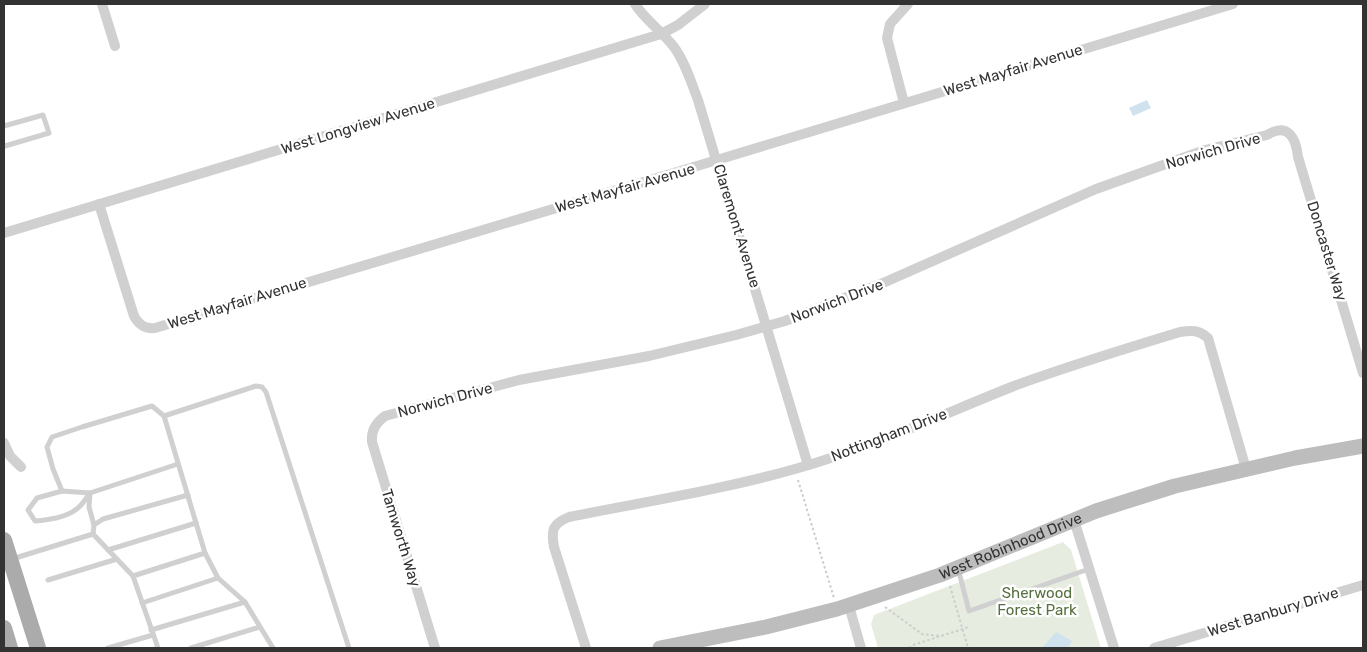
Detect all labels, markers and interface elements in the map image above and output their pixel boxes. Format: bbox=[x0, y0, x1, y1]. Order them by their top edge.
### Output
street label: West Mayfair Avenue bbox=[941, 40, 1085, 100]
street label: West Longview Avenue bbox=[279, 94, 437, 158]
street label: Norwich Drive bbox=[1164, 129, 1262, 173]
street label: West Mayfair Avenue bbox=[553, 159, 697, 217]
street label: Claremont Avenue bbox=[710, 162, 764, 290]
street label: Doncaster Way bbox=[1303, 199, 1351, 303]
street label: West Mayfair Avenue bbox=[165, 273, 309, 333]
street label: Norwich Drive bbox=[788, 275, 886, 327]
street label: Norwich Drive bbox=[396, 379, 494, 421]
street label: Nottingham Drive bbox=[828, 405, 950, 465]
street label: Tamworth Way bbox=[378, 487, 424, 589]
street label: West Robinhood Drive bbox=[937, 509, 1084, 583]
park label: Sherwood Forest Park bbox=[997, 584, 1077, 619]
street label: West Banbury Drive bbox=[1205, 584, 1341, 640]

